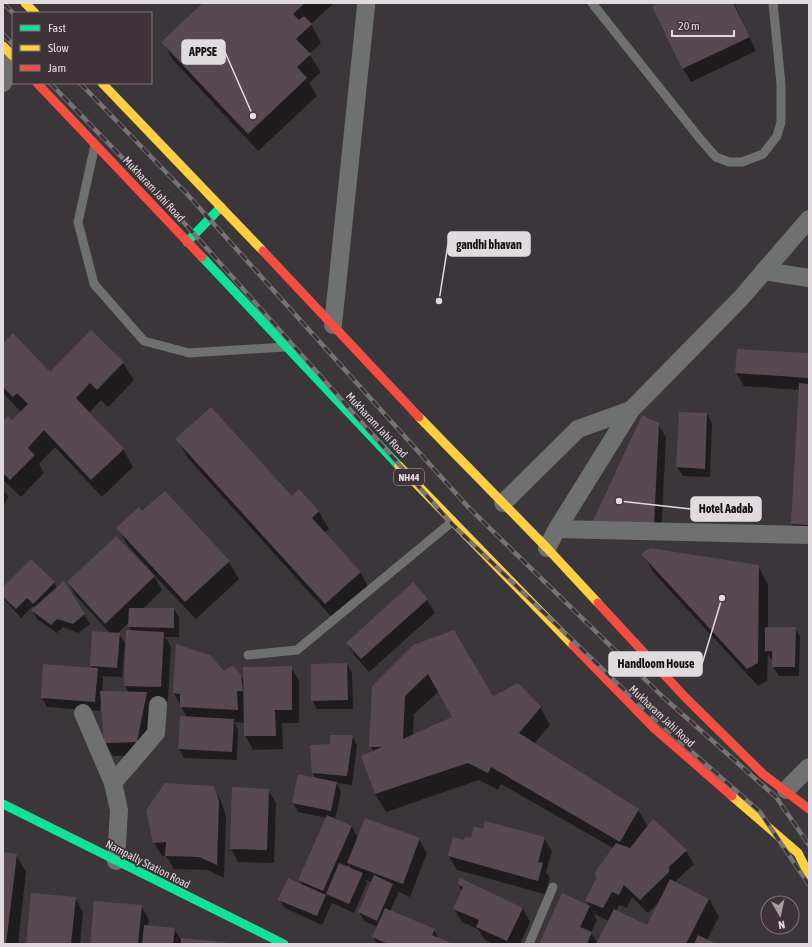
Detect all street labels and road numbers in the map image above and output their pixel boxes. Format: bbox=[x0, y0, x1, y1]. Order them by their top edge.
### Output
street label: Mukharam Jahi Road bbox=[121, 154, 187, 224]
street label: Mukharam Jahi Road bbox=[344, 390, 410, 460]
road number: NH44 bbox=[394, 469, 424, 485]
street label: Mukharam Jahi Road bbox=[627, 683, 697, 749]
street label: Nampally Station Road bbox=[104, 837, 192, 891]

